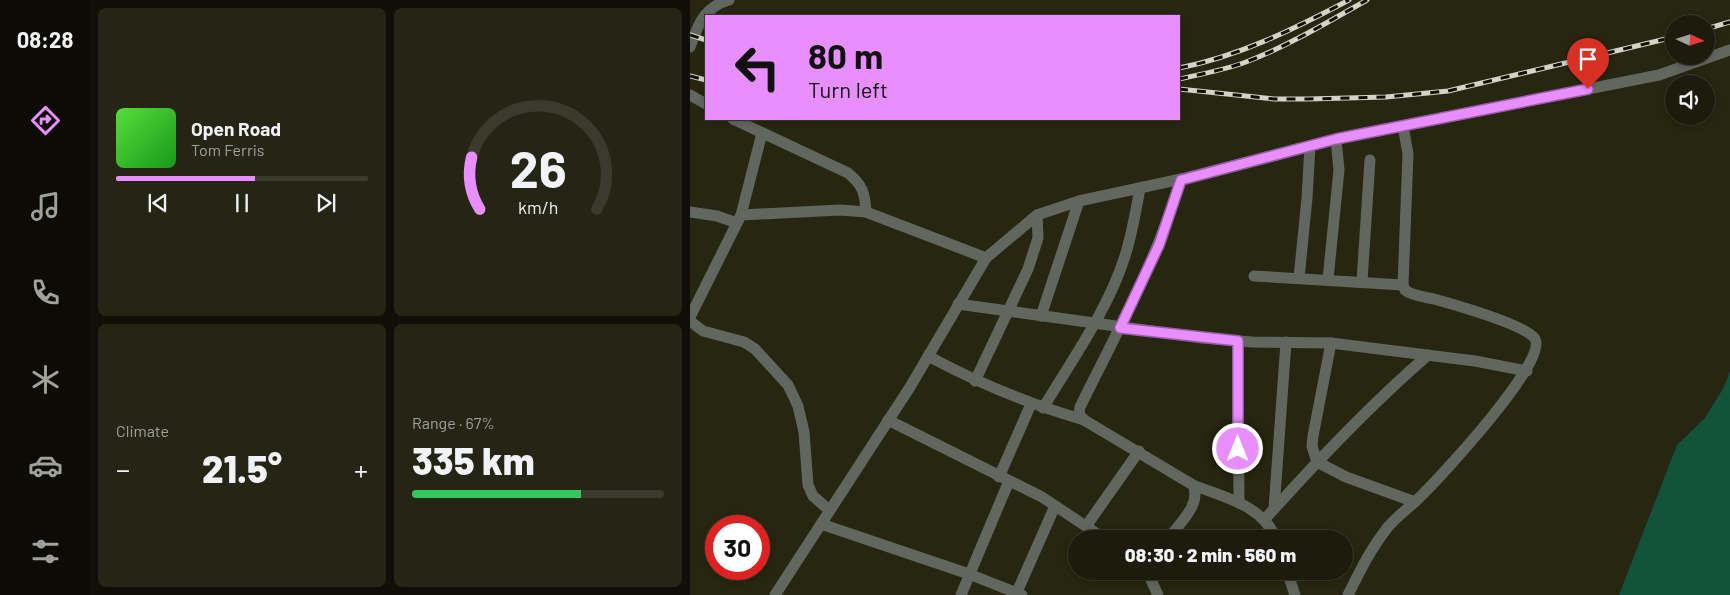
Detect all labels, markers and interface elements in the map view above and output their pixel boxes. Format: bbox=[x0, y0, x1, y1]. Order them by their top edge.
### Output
north arrow bbox=[1665, 15, 1715, 65]
map controls bbox=[1665, 15, 1715, 125]
text: 08:28 bbox=[17, 26, 73, 52]
text: 80 m bbox=[808, 34, 883, 76]
icon: left bbox=[725, 35, 790, 100]
pin bbox=[1567, 38, 1609, 89]
icon: arrive bbox=[1574, 45, 1602, 73]
button: sound bbox=[1665, 75, 1715, 125]
text: Turn left bbox=[808, 76, 888, 102]
icon: directions bbox=[28, 103, 63, 138]
text: Open Road bbox=[191, 117, 281, 140]
text: 26 bbox=[509, 136, 567, 198]
text: Tom Ferris bbox=[191, 140, 265, 159]
icon: music bbox=[28, 189, 63, 224]
icon: previous bbox=[144, 189, 172, 217]
icon: pause bbox=[228, 189, 256, 217]
icon: next bbox=[312, 189, 340, 217]
text: km/h bbox=[518, 196, 558, 218]
icon: phone bbox=[28, 275, 63, 310]
icon: climate bbox=[28, 362, 63, 397]
text: Range · 67% bbox=[412, 413, 495, 432]
text: Climate bbox=[116, 421, 169, 440]
position arrow bbox=[1211, 422, 1263, 474]
text: 335 km bbox=[412, 437, 535, 483]
text: 21.5° bbox=[202, 445, 282, 491]
icon: car bbox=[28, 448, 63, 483]
text: − bbox=[116, 452, 130, 486]
text: + bbox=[354, 452, 368, 486]
speed limit sign: 30 bbox=[705, 515, 770, 580]
icon: filters bbox=[28, 534, 63, 569]
text: 08:30 · 2 min · 560 m bbox=[1125, 543, 1296, 566]

